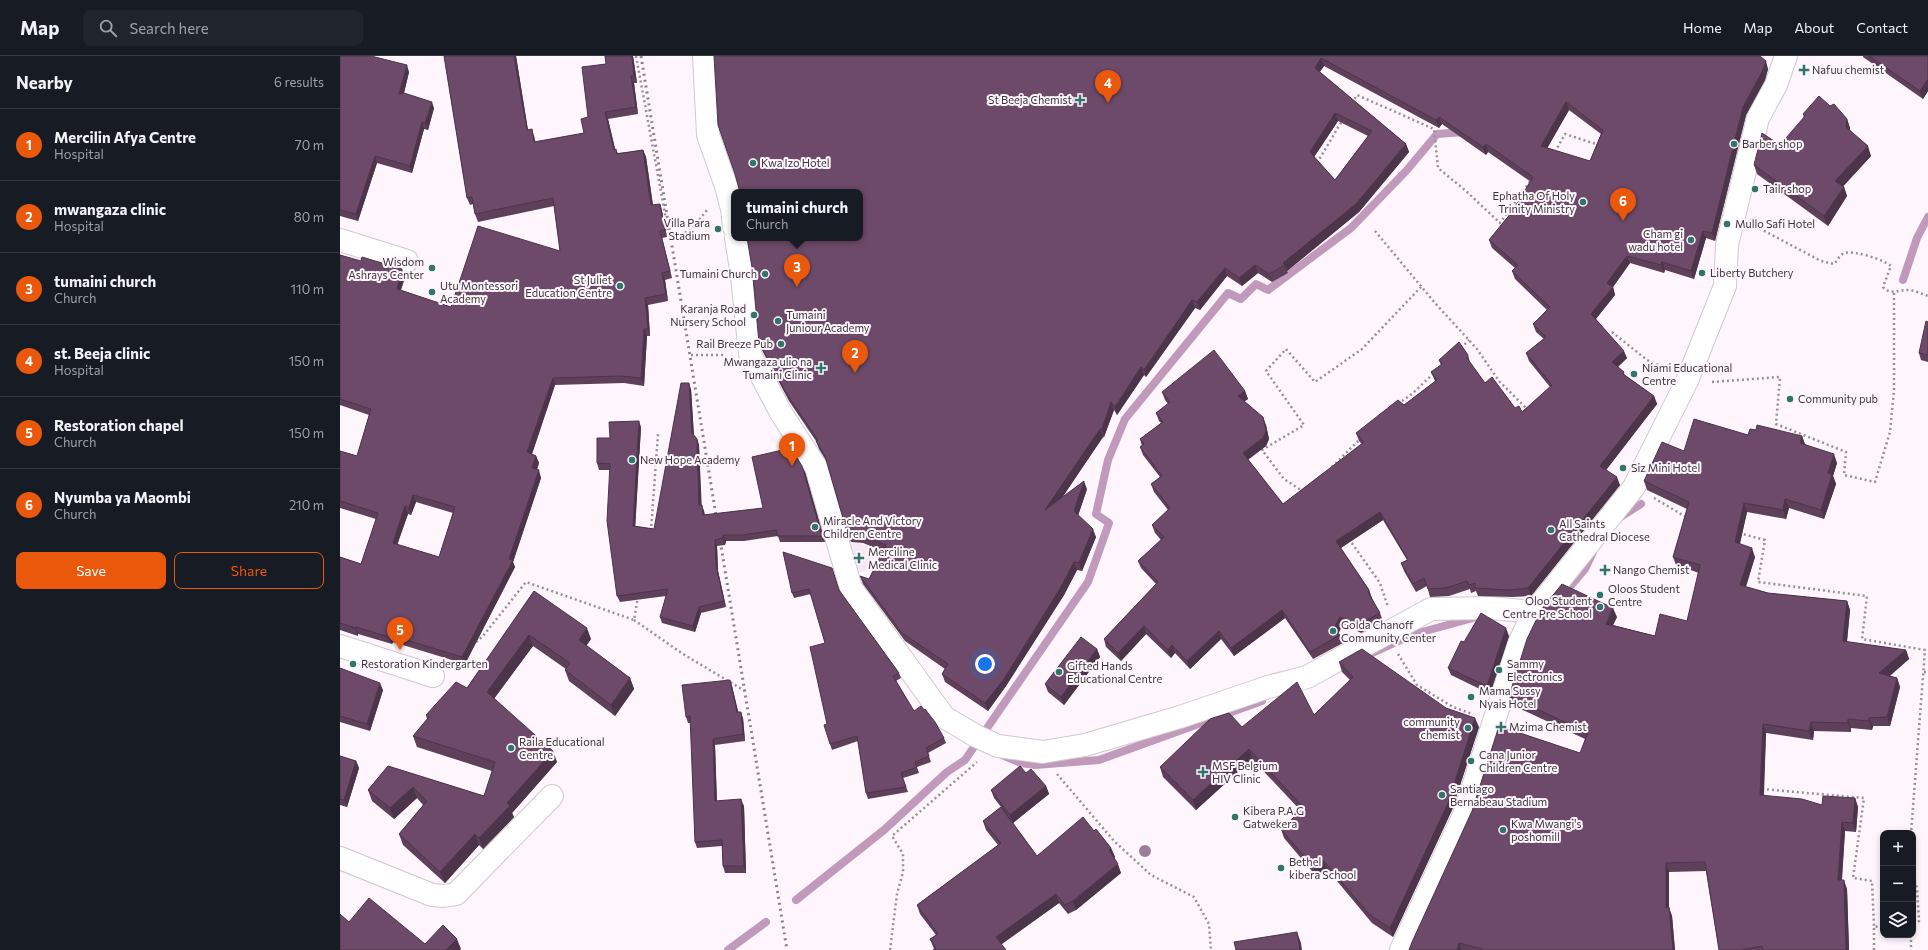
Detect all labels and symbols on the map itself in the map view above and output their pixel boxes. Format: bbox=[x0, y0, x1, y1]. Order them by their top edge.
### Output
place label: Nafuu chemist bbox=[1812, 63, 1885, 76]
marker: Nafuu chemist bbox=[1799, 65, 1809, 75]
pin: 4 bbox=[1095, 70, 1121, 103]
place label: St Beeja Chemist bbox=[988, 93, 1072, 106]
marker: St Beeja Chemist bbox=[1075, 95, 1085, 105]
place label: Barber shop bbox=[1742, 137, 1802, 150]
marker: Barber shop bbox=[1729, 139, 1739, 149]
place label: Kwa Izo Hotel bbox=[761, 156, 830, 169]
marker: Kwa Izo Hotel bbox=[748, 158, 758, 168]
place label: Tailr shop bbox=[1763, 182, 1811, 195]
marker: Tailr shop bbox=[1750, 184, 1760, 194]
pin: 6 bbox=[1610, 188, 1636, 221]
place label: Ephatha Of Holy Trinity Ministry bbox=[1492, 189, 1575, 215]
marker: Ephatha Of Holy Trinity Ministry bbox=[1578, 197, 1588, 207]
place label: Villa Para Stadium bbox=[663, 216, 710, 242]
place label: Mullo Safi Hotel bbox=[1735, 217, 1815, 230]
marker: Mullo Safi Hotel bbox=[1722, 219, 1732, 229]
marker: Villa Para Stadium bbox=[713, 224, 723, 234]
place label: Cham gi wadu hotel bbox=[1628, 227, 1683, 253]
marker: Cham gi wadu hotel bbox=[1686, 235, 1696, 245]
pin: 3 bbox=[784, 254, 810, 287]
place label: Wisdom Ashrays Center bbox=[348, 255, 425, 281]
marker: Wisdom Ashrays Center bbox=[427, 263, 437, 273]
place label: Liberty Butchery bbox=[1710, 266, 1794, 279]
place label: Tumaini Church bbox=[679, 267, 757, 280]
marker: Liberty Butchery bbox=[1697, 268, 1707, 278]
marker: Tumaini Church bbox=[760, 269, 770, 279]
place label: St Juliet Education Centre bbox=[525, 273, 612, 299]
place label: Utu Montessori Academy bbox=[440, 279, 518, 305]
marker: St Juliet Education Centre bbox=[615, 281, 625, 291]
marker: Utu Montessori Academy bbox=[427, 287, 437, 297]
place label: Karanja Road Nursery School bbox=[670, 302, 746, 328]
place label: Tumaini Juniour Academy bbox=[786, 308, 870, 335]
marker: Karanja Road Nursery School bbox=[749, 310, 759, 320]
marker: Tumaini Juniour Academy bbox=[773, 316, 783, 326]
place label: Rail Breeze Pub bbox=[696, 337, 773, 350]
marker: Rail Breeze Pub bbox=[776, 339, 786, 349]
pin: 2 bbox=[842, 340, 868, 373]
place label: Mwangaza ulio na Tumaini Clinic bbox=[724, 355, 812, 381]
place label: Niami Educational Centre bbox=[1642, 361, 1732, 387]
marker: Mwangaza ulio na Tumaini Clinic bbox=[815, 362, 827, 374]
marker: Niami Educational Centre bbox=[1629, 369, 1639, 379]
place label: Community pub bbox=[1798, 392, 1878, 405]
marker: Community pub bbox=[1785, 394, 1795, 404]
pin: 1 bbox=[779, 433, 805, 466]
place label: New Hope Academy bbox=[640, 453, 740, 466]
marker: New Hope Academy bbox=[627, 455, 637, 465]
place label: Siz Mini Hotel bbox=[1631, 461, 1700, 474]
marker: Siz Mini Hotel bbox=[1618, 463, 1628, 473]
place label: Miracle And Victory Children Centre bbox=[823, 514, 922, 540]
place label: All Saints Cathedral Diocese bbox=[1559, 517, 1650, 543]
marker: Miracle And Victory Children Centre bbox=[810, 522, 820, 532]
marker: All Saints Cathedral Diocese bbox=[1546, 525, 1556, 535]
place label: Merciline Medical Clinic bbox=[868, 545, 937, 571]
marker: Merciline Medical Clinic bbox=[853, 552, 865, 564]
place label: Nango Chemist bbox=[1613, 563, 1690, 576]
marker: Nango Chemist bbox=[1600, 565, 1610, 575]
place label: Oloos Student Centre bbox=[1608, 582, 1680, 608]
marker: Oloos Student Centre bbox=[1595, 590, 1605, 600]
place label: Oloo Student Centre Pre School bbox=[1503, 594, 1592, 620]
marker: Oloo Student Centre Pre School bbox=[1595, 602, 1605, 612]
pin: 5 bbox=[387, 617, 413, 650]
place label: Golda Chanoff Community Center bbox=[1341, 618, 1437, 644]
marker: Golda Chanoff Community Center bbox=[1328, 626, 1338, 636]
your location bbox=[975, 654, 995, 674]
place label: Restoration Kindergarten bbox=[361, 657, 488, 670]
place label: Sammy Electronics bbox=[1507, 657, 1562, 683]
marker: Restoration Kindergarten bbox=[348, 659, 358, 669]
place label: Gifted Hands Educational Centre bbox=[1067, 659, 1162, 685]
marker: Sammy Electronics bbox=[1494, 665, 1504, 675]
marker: Gifted Hands Educational Centre bbox=[1054, 667, 1064, 677]
place label: Mama Sussy Nyais Hotel bbox=[1479, 684, 1541, 710]
marker: Mama Sussy Nyais Hotel bbox=[1466, 692, 1476, 702]
place label: community chemist bbox=[1403, 715, 1460, 741]
place label: Mzima Chemist bbox=[1509, 720, 1587, 733]
marker: Mzima Chemist bbox=[1496, 722, 1506, 732]
marker: community chemist bbox=[1463, 723, 1473, 733]
place label: Raila Educational Centre bbox=[519, 735, 605, 761]
marker: Raila Educational Centre bbox=[506, 743, 516, 753]
place label: Cana Junior Children Centre bbox=[1479, 748, 1558, 774]
marker: Cana Junior Children Centre bbox=[1466, 756, 1476, 766]
place label: MSF Belgium HIV Clinic bbox=[1212, 759, 1278, 785]
marker: MSF Belgium HIV Clinic bbox=[1197, 766, 1209, 778]
place label: Santiago Bernabeau Stadium bbox=[1450, 782, 1547, 808]
marker: Santiago Bernabeau Stadium bbox=[1437, 790, 1447, 800]
place label: Kibera P.A.G Gatwekera bbox=[1243, 804, 1304, 830]
marker: Kibera P.A.G Gatwekera bbox=[1230, 812, 1240, 822]
place label: Kwa Mwangi's poshomill bbox=[1511, 817, 1582, 843]
marker: Kwa Mwangi's poshomill bbox=[1498, 825, 1508, 835]
place label: Bethel kibera School bbox=[1289, 855, 1356, 881]
marker: Bethel kibera School bbox=[1276, 863, 1286, 873]

